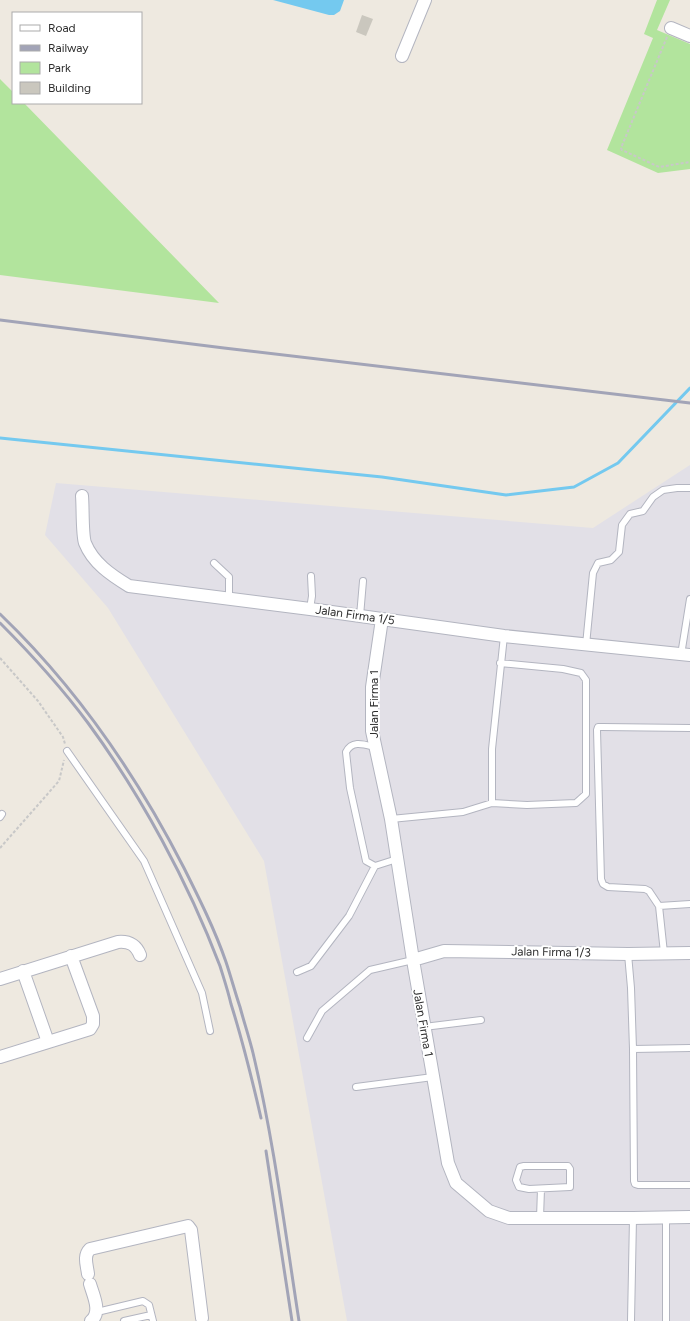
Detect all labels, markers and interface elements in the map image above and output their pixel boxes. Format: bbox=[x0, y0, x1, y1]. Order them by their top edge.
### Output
legend bbox=[12, 12, 142, 104]
text: Road bbox=[48, 21, 76, 35]
text: Railway bbox=[48, 41, 89, 55]
text: Park bbox=[48, 61, 71, 75]
text: Building bbox=[48, 81, 91, 95]
street label: Jalan Firma 1/5 bbox=[314, 603, 396, 628]
street label: Jalan Firma 1 bbox=[367, 670, 381, 738]
street label: Jalan Firma 1/3 bbox=[511, 944, 591, 960]
street label: Jalan Firma 1 bbox=[410, 988, 436, 1058]

